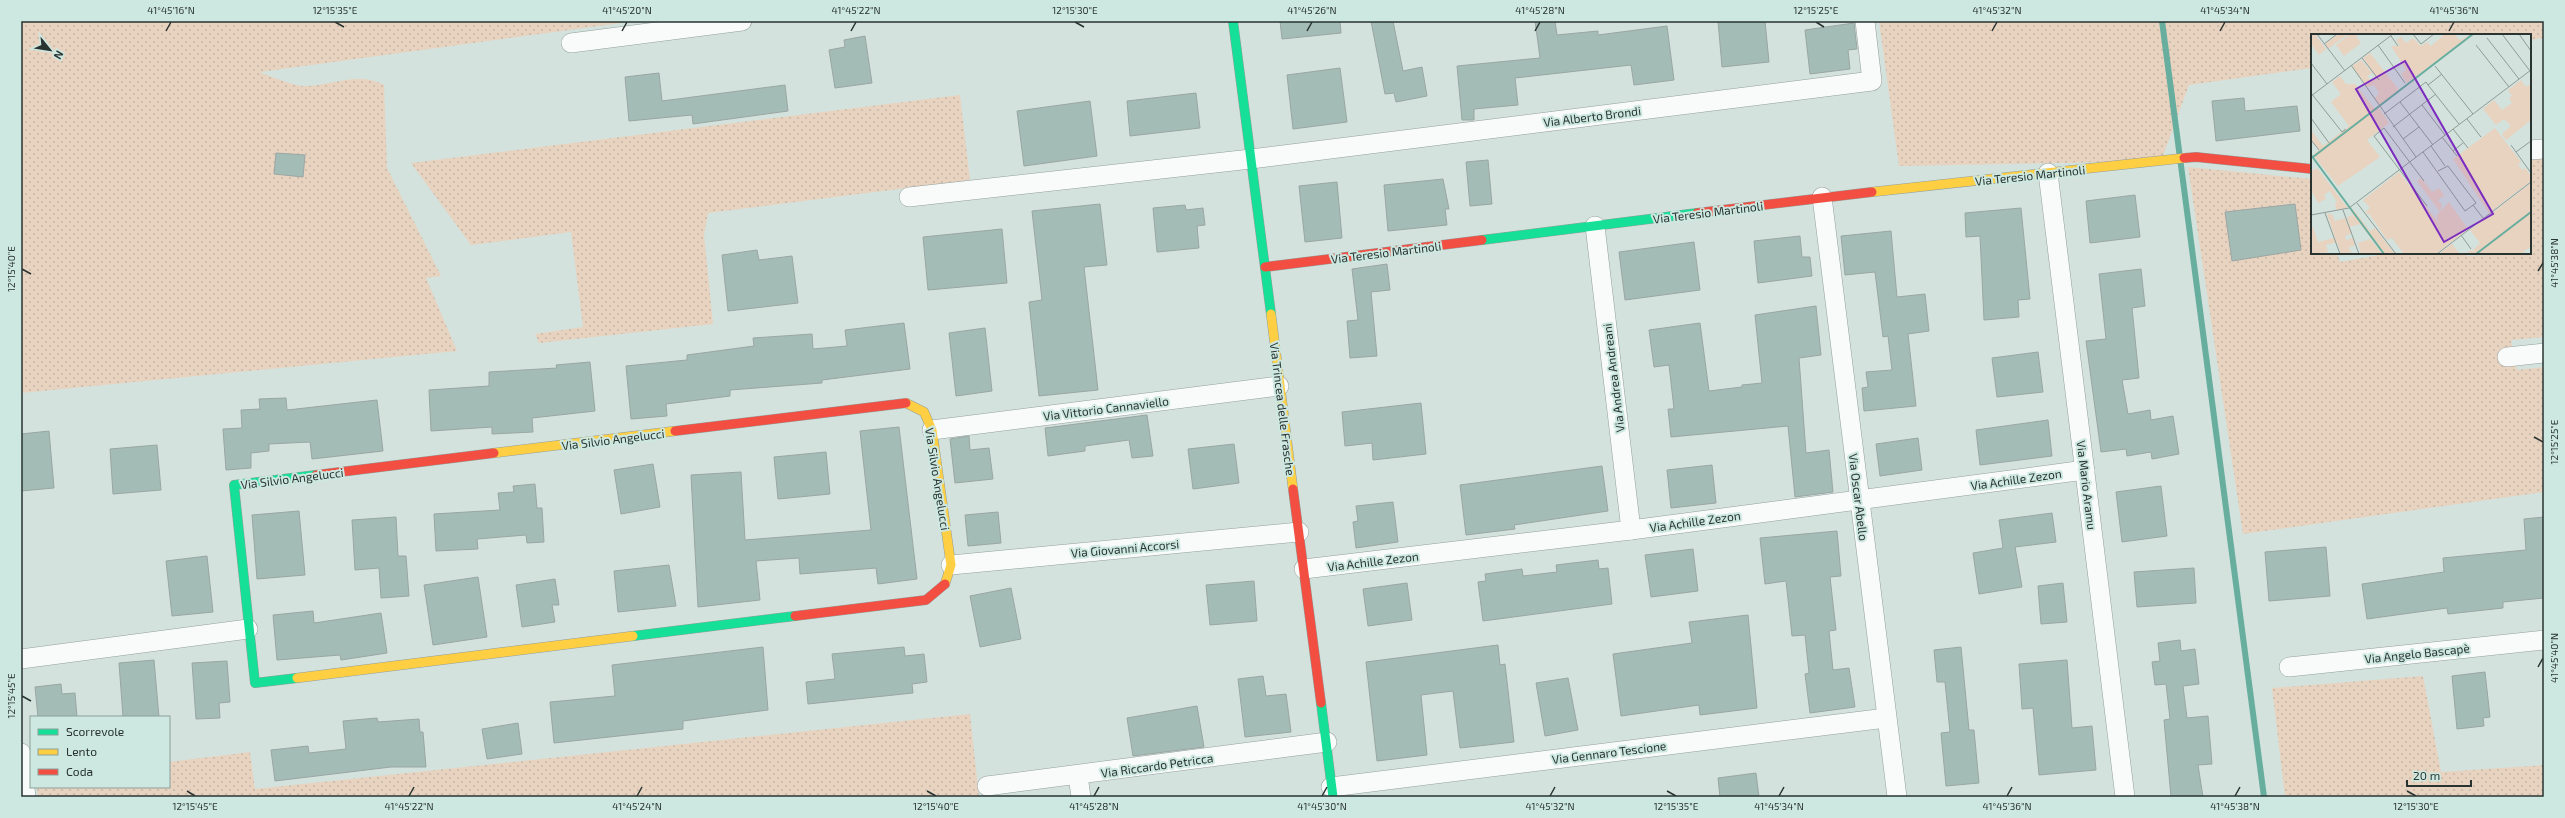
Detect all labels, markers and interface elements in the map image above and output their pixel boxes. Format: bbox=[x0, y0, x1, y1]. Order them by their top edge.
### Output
text: 41°45'16"N bbox=[147, 4, 195, 16]
text: 12°15'35"E bbox=[313, 4, 358, 16]
text: 41°45'20"N bbox=[602, 4, 652, 16]
text: 41°45'22"N bbox=[831, 4, 881, 16]
text: 12°15'30"E bbox=[1052, 4, 1098, 16]
text: 41°45'26"N bbox=[1287, 4, 1337, 16]
text: 41°45'28"N bbox=[1515, 4, 1565, 16]
text: 12°15'25"E bbox=[1794, 4, 1839, 16]
text: 41°45'32"N bbox=[1972, 4, 2022, 16]
text: 41°45'34"N bbox=[2200, 4, 2250, 16]
text: 41°45'36"N bbox=[2429, 4, 2479, 16]
north arrow bbox=[30, 30, 70, 70]
inset map bbox=[2311, 34, 2531, 254]
text: N bbox=[51, 49, 67, 62]
street label: Via Alberto Brondi bbox=[1542, 103, 1642, 129]
street label: Via Teresio Martinoli bbox=[1974, 162, 2086, 188]
street label: Via Teresio Martinoli bbox=[1652, 198, 1764, 226]
street label: Via Teresio Martinoli bbox=[1330, 238, 1442, 266]
text: 41°45'38"N bbox=[2548, 238, 2560, 288]
text: 12°15'40"E bbox=[5, 246, 17, 292]
street label: Via Andrea Andreani bbox=[1599, 323, 1627, 433]
street label: Via Trincea delle Frasche bbox=[1268, 342, 1298, 476]
street label: Via Vittorio Cannaviello bbox=[1042, 393, 1170, 423]
text: 12°15'25"E bbox=[2548, 419, 2560, 464]
street label: Via Silvio Angelucci bbox=[561, 426, 665, 452]
street label: Via Silvio Angelucci bbox=[923, 427, 953, 531]
street label: Via Mario Aramu bbox=[2075, 440, 2099, 530]
street label: Via Oscar Abello bbox=[1847, 453, 1871, 542]
street label: Via Silvio Angelucci bbox=[240, 465, 344, 491]
street label: Via Achille Zezon bbox=[1970, 466, 2063, 492]
street label: Via Achille Zezon bbox=[1649, 508, 1742, 534]
street label: Via Giovanni Accorsi bbox=[1070, 536, 1180, 560]
street label: Via Achille Zezon bbox=[1327, 548, 1419, 574]
text: 41°45'40"N bbox=[2548, 633, 2560, 683]
street label: Via Angelo Bascapè bbox=[2364, 641, 2470, 665]
text: 12°15'45"E bbox=[5, 673, 17, 719]
legend bbox=[30, 716, 170, 788]
text: Scorrevole bbox=[66, 724, 124, 738]
street label: Via Gennaro Tescione bbox=[1551, 738, 1667, 766]
text: Lento bbox=[66, 744, 97, 758]
street label: Via Riccardo Petricca bbox=[1100, 750, 1214, 780]
scale bar bbox=[2407, 762, 2471, 788]
text: Coda bbox=[66, 764, 93, 778]
text: 20 m bbox=[2413, 768, 2440, 782]
text: 12°15'45"E bbox=[172, 800, 218, 812]
text: 41°45'22"N bbox=[384, 800, 434, 812]
text: 41°45'24"N bbox=[612, 800, 662, 812]
text: 12°15'40"E bbox=[913, 800, 959, 812]
text: 41°45'28"N bbox=[1069, 800, 1119, 812]
text: 41°45'30"N bbox=[1297, 800, 1347, 812]
text: 41°45'32"N bbox=[1525, 800, 1575, 812]
text: 12°15'35"E bbox=[1654, 800, 1699, 812]
text: 41°45'34"N bbox=[1754, 800, 1804, 812]
text: 41°45'36"N bbox=[1982, 800, 2032, 812]
text: 41°45'38"N bbox=[2210, 800, 2260, 812]
text: 12°15'30"E bbox=[2393, 800, 2439, 812]

